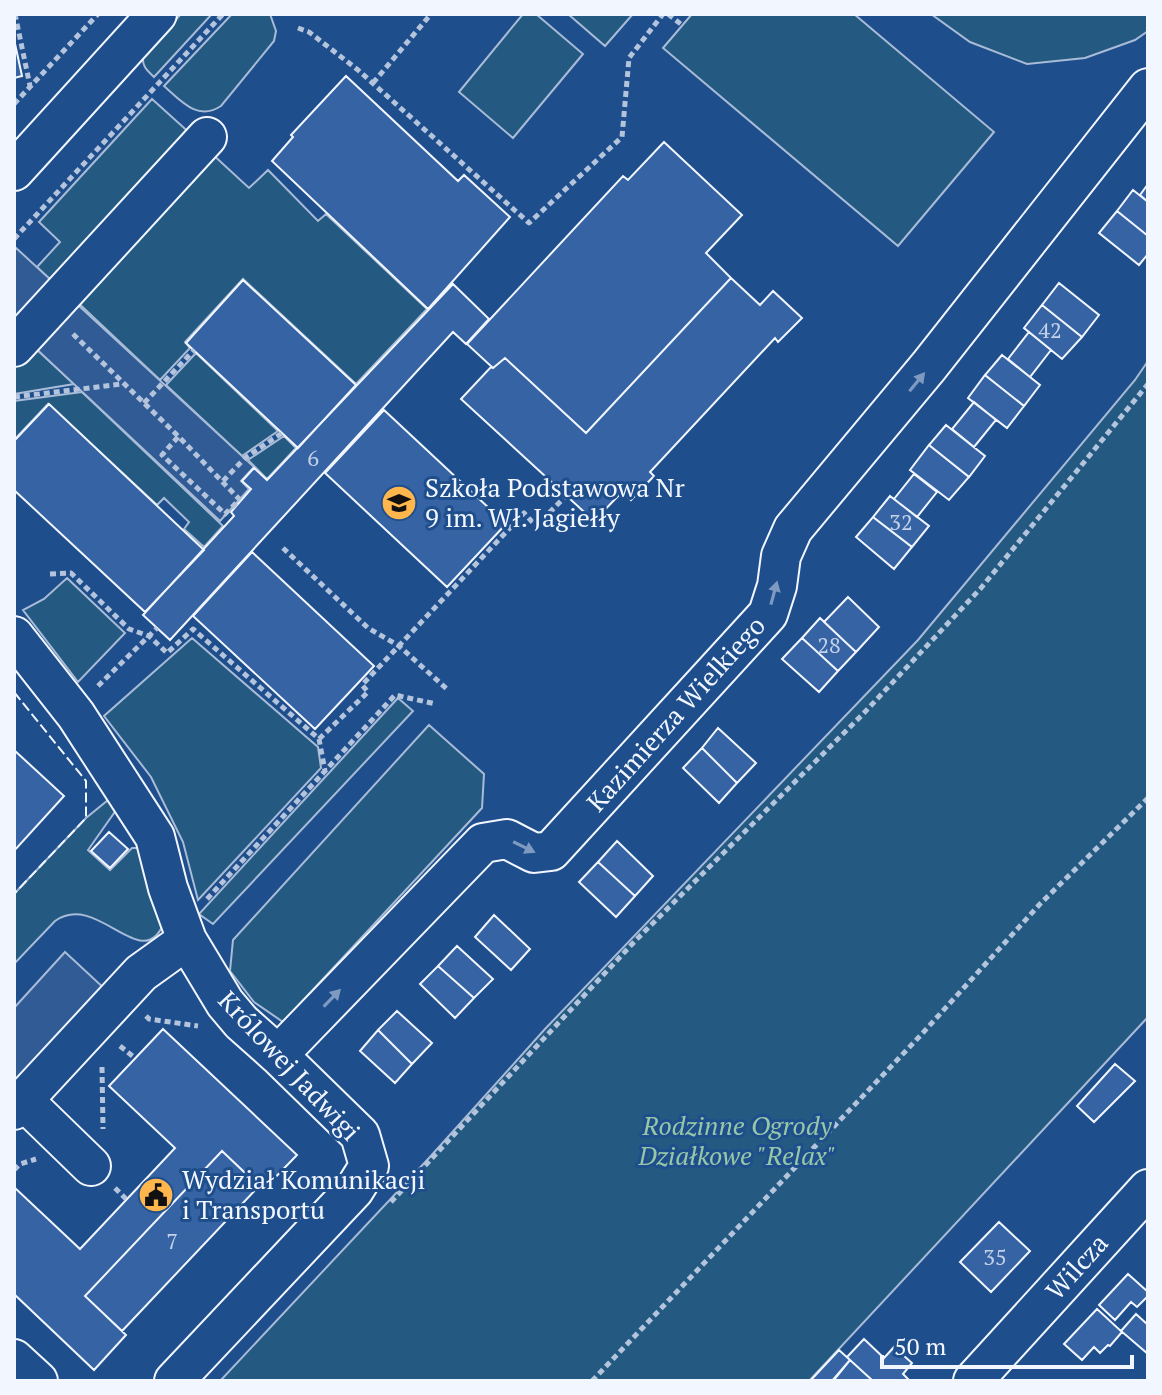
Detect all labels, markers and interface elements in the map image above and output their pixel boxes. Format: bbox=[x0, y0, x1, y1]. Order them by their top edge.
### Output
house number: 42 bbox=[1038, 315, 1062, 344]
one-way arrow bbox=[908, 372, 925, 392]
house number: 6 bbox=[307, 443, 319, 472]
place label: Szkoła Podstawowa Nr 9 im. Wł. Jagiełły bbox=[425, 470, 685, 534]
school or university icon: Szkoła Podstawowa Nr 9 im. Wł. Jagiełły bbox=[380, 484, 418, 522]
house number: 32 bbox=[889, 507, 913, 536]
one-way arrow bbox=[769, 581, 781, 606]
street label: Kazimierza Wielkiego bbox=[579, 609, 772, 818]
house number: 28 bbox=[817, 630, 841, 659]
one-way arrow bbox=[512, 840, 535, 854]
street label: Królowej Jadwigi bbox=[211, 983, 368, 1148]
one-way arrow bbox=[322, 989, 341, 1008]
park label: Rodzinne Ogrody Działkowe "Relax" bbox=[637, 1108, 836, 1172]
place label: Wydział Komunikacji i Transportu bbox=[182, 1162, 425, 1226]
public building icon: Wydział Komunikacji i Transportu bbox=[137, 1176, 175, 1214]
house number: 7 bbox=[166, 1226, 178, 1255]
street label: Wilcza bbox=[1038, 1226, 1115, 1306]
house number: 35 bbox=[983, 1242, 1007, 1271]
scale bar bbox=[882, 1319, 1132, 1369]
text: 50 m bbox=[894, 1330, 946, 1362]

